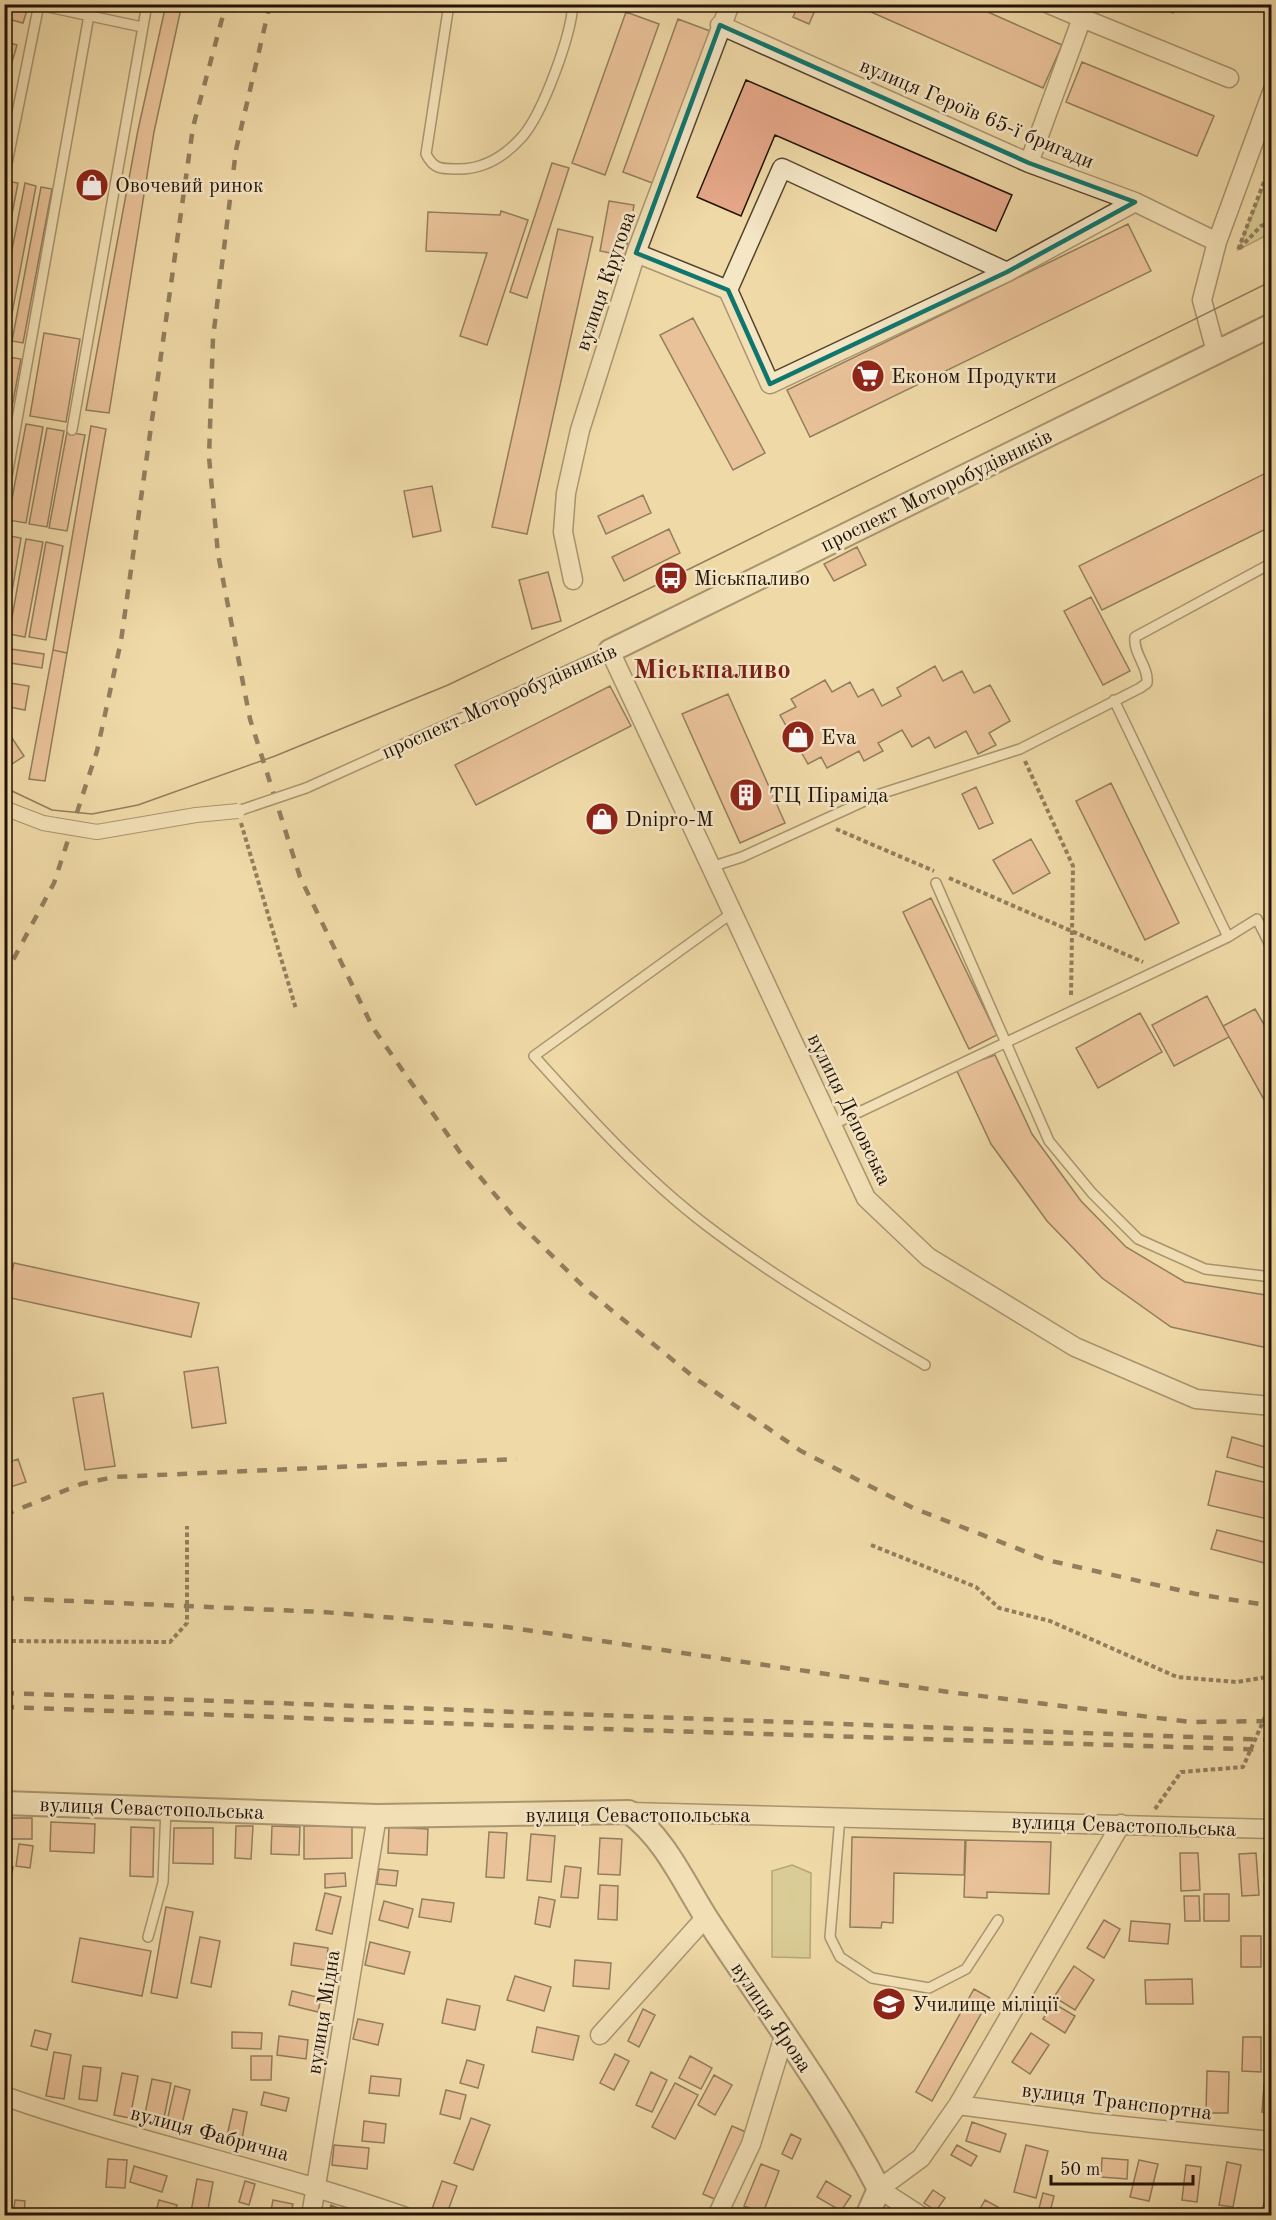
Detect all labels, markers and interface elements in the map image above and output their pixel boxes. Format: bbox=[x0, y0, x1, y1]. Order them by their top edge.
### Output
street label: вулиця Героїв 65-ї бригади bbox=[856, 55, 1097, 173]
shop icon: Овочевий ринок bbox=[74, 167, 110, 203]
place label: Овочевий ринок bbox=[115, 176, 264, 197]
street label: вулиця Кругова bbox=[573, 209, 640, 354]
supermarket icon: Економ Продукти bbox=[850, 358, 886, 394]
place label: Економ Продукти bbox=[891, 367, 1057, 388]
street label: проспект Моторобудівників bbox=[818, 426, 1056, 557]
bus stop icon: Міськпаливо bbox=[653, 560, 689, 596]
place label: Міськпаливо bbox=[694, 569, 810, 590]
street label: проспект Моторобудівників bbox=[379, 641, 620, 764]
district label: Міськпаливо bbox=[633, 657, 791, 684]
shop icon: Eva bbox=[780, 719, 816, 755]
place label: Eva bbox=[821, 728, 856, 749]
building icon: ТЦ Піраміда bbox=[728, 777, 764, 813]
place label: ТЦ Піраміда bbox=[769, 786, 889, 807]
shop icon: Dnipro-M bbox=[584, 801, 620, 837]
place label: Dnipro-M bbox=[625, 810, 714, 831]
street label: вулиця Деповська bbox=[803, 1030, 895, 1189]
street label: вулиця Севастопольська bbox=[39, 1795, 265, 1824]
street label: вулиця Севастопольська bbox=[526, 1806, 750, 1827]
street label: вулиця Севастопольська bbox=[1011, 1812, 1237, 1841]
street label: вулиця Мідна bbox=[304, 1949, 345, 2076]
street label: вулиця Ярова bbox=[726, 1959, 815, 2077]
school or university icon: Училище міліції bbox=[871, 1986, 907, 2022]
place label: Училище міліції bbox=[912, 1995, 1059, 2016]
street label: вулиця Транспортна bbox=[1020, 2080, 1213, 2125]
street label: вулиця Фабрична bbox=[128, 2103, 291, 2166]
scale bar bbox=[1051, 2148, 1194, 2186]
text: 50 m bbox=[1060, 2161, 1100, 2179]

